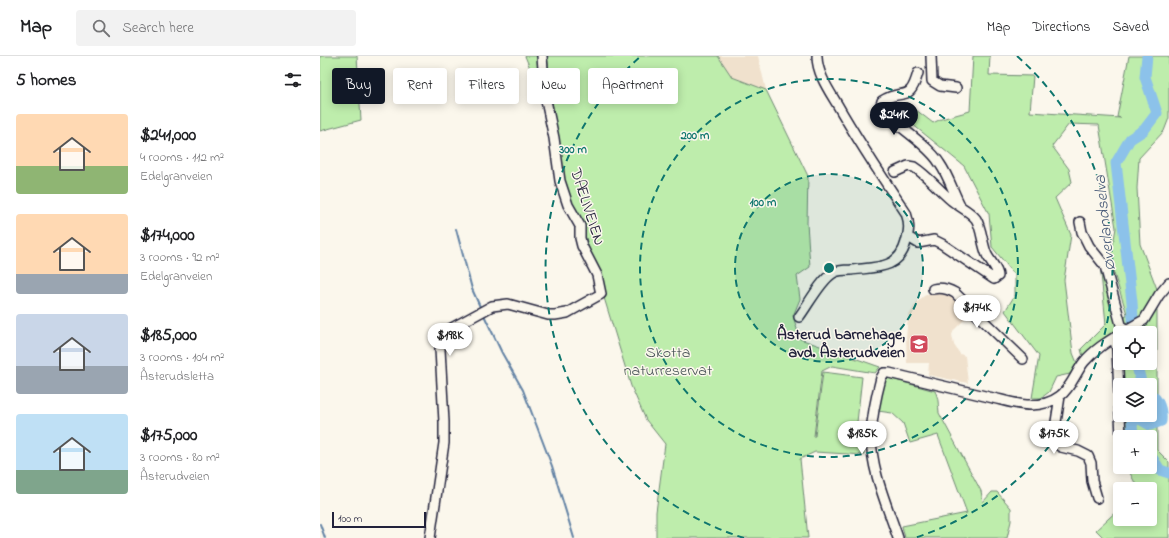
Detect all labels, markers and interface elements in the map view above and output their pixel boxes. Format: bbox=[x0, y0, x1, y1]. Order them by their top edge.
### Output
search box bbox=[76, 10, 356, 46]
text: Map bbox=[20, 14, 52, 41]
icon: search bbox=[90, 17, 112, 39]
text: Search here bbox=[122, 17, 194, 39]
text: Map bbox=[987, 17, 1010, 38]
text: Directions bbox=[1032, 17, 1090, 38]
text: Saved bbox=[1112, 17, 1149, 38]
text: 5 homes bbox=[16, 68, 76, 93]
chip: Buy bbox=[332, 68, 385, 104]
chip: Rent bbox=[393, 68, 447, 104]
chip: Filters bbox=[455, 68, 519, 104]
chip: New bbox=[527, 68, 580, 104]
chip: Apartment bbox=[588, 68, 678, 104]
icon: filters bbox=[282, 69, 304, 91]
pin: $241K bbox=[866, 102, 922, 136]
text: $241K bbox=[879, 105, 909, 124]
text: $241,000 bbox=[140, 123, 196, 148]
text: 200 m bbox=[680, 127, 710, 145]
icon: home bbox=[48, 130, 96, 178]
text: 300 m bbox=[558, 141, 588, 159]
text: 4 rooms · 112 m² bbox=[140, 148, 224, 167]
street label: DÆLIVEIEN bbox=[563, 164, 611, 249]
text: Edelgranveien bbox=[140, 167, 212, 186]
water label: Øverlandselva bbox=[1087, 173, 1122, 272]
text: 100 m bbox=[750, 194, 777, 212]
text: $174,000 bbox=[140, 223, 195, 248]
icon: home bbox=[48, 230, 96, 278]
text: 3 rooms · 92 m² bbox=[140, 248, 220, 267]
centre of rings bbox=[822, 261, 836, 275]
text: Edelgranveien bbox=[140, 267, 212, 286]
pin: $174K bbox=[949, 295, 1005, 329]
text: $174K bbox=[962, 298, 992, 317]
text: $185,000 bbox=[140, 323, 197, 348]
pin: $198K bbox=[422, 323, 478, 357]
place label: Åsterud barnehage, avd. Åsterudveien bbox=[777, 323, 905, 365]
text: $198K bbox=[436, 326, 464, 345]
map controls bbox=[1113, 326, 1157, 526]
button: locate bbox=[1113, 326, 1157, 370]
icon: home bbox=[48, 330, 96, 378]
school or university icon: Åsterud barnehage, avd. Åsterudveien bbox=[908, 333, 930, 355]
park label: Skotta naturreservat bbox=[624, 341, 713, 383]
text: 3 rooms · 104 m² bbox=[140, 348, 224, 367]
text: Åsterudsletta bbox=[140, 367, 214, 386]
button: layers bbox=[1113, 378, 1157, 422]
pin: $185K bbox=[834, 421, 890, 455]
pin: $175K bbox=[1026, 421, 1082, 455]
text: $175,000 bbox=[140, 423, 197, 448]
text: $185K bbox=[847, 424, 877, 443]
text: $175K bbox=[1038, 424, 1070, 443]
icon: home bbox=[48, 430, 96, 478]
button: + bbox=[1113, 430, 1157, 474]
text: 3 rooms · 80 m² bbox=[140, 448, 220, 467]
text: Åsterudveien bbox=[140, 467, 209, 486]
button: − bbox=[1113, 482, 1157, 526]
scale bar bbox=[332, 510, 426, 529]
text: 100 m bbox=[338, 511, 362, 527]

